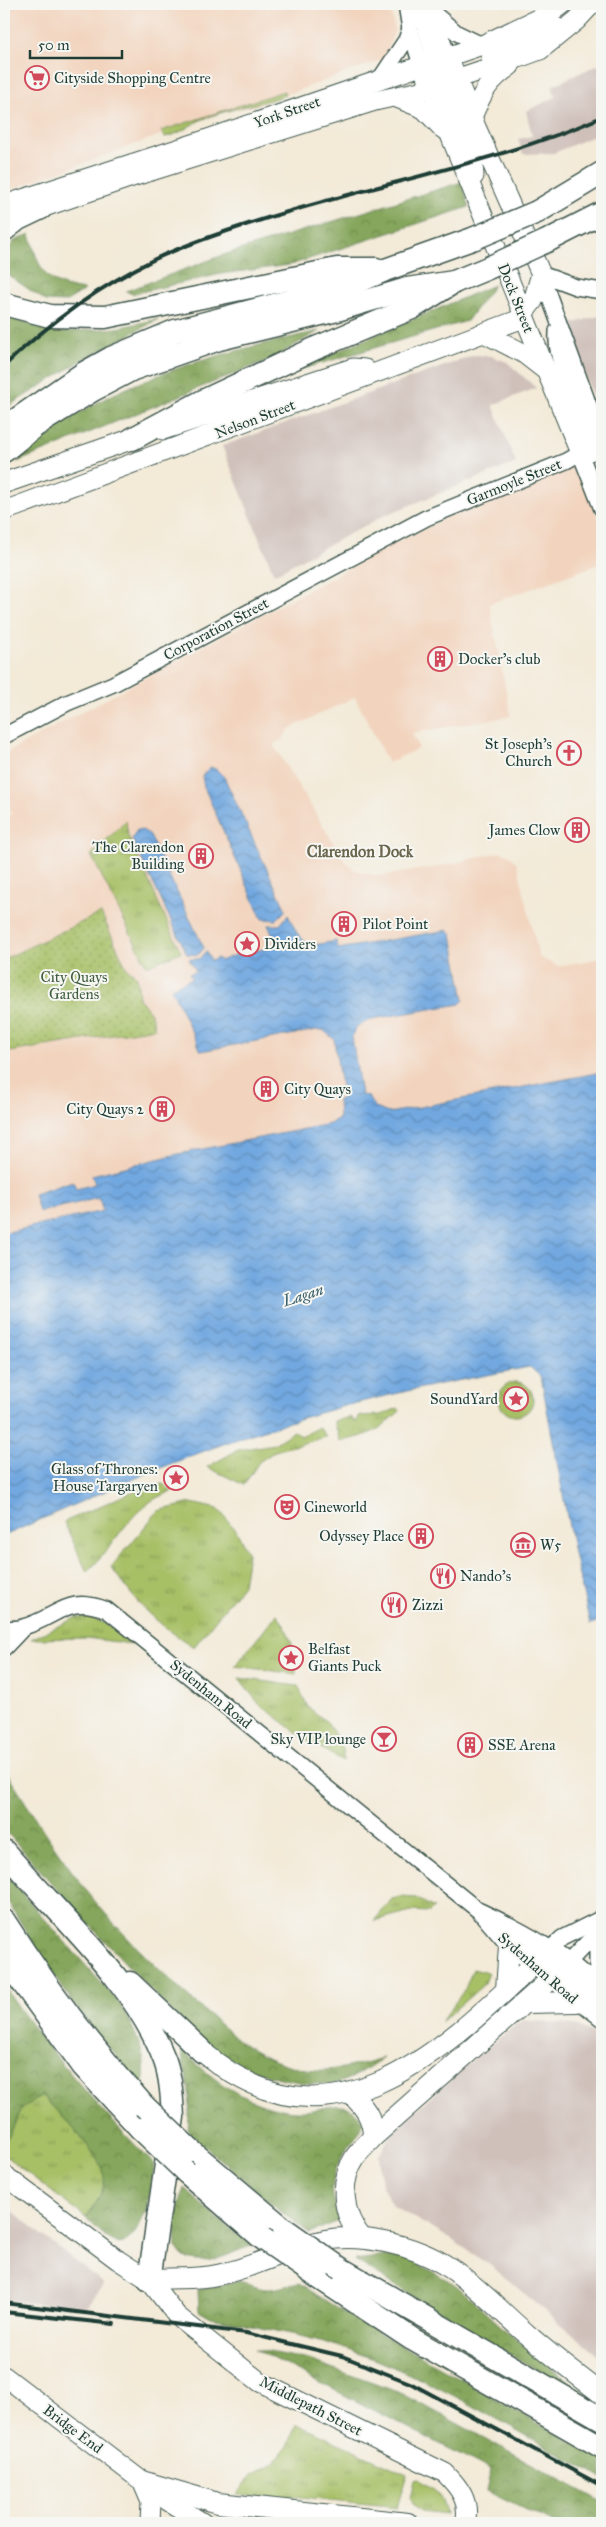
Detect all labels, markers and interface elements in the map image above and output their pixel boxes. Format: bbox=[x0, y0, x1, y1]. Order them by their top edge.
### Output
scale bar bbox=[30, 28, 122, 60]
text: 50 m bbox=[38, 36, 70, 54]
supermarket icon: Cityside Shopping Centre bbox=[24, 65, 50, 91]
place label: Cityside Shopping Centre bbox=[54, 69, 211, 87]
street label: York Street bbox=[251, 92, 323, 132]
street label: Dock Street bbox=[494, 261, 538, 336]
street label: Nelson Street bbox=[212, 395, 298, 443]
street label: Garmoyle Street bbox=[464, 455, 565, 509]
street label: Corporation Street bbox=[160, 593, 272, 664]
building icon: Docker's club bbox=[427, 646, 453, 672]
place label: Docker's club bbox=[458, 650, 541, 668]
place label: St Joseph's Church bbox=[485, 735, 553, 770]
church icon: St Joseph's Church bbox=[556, 740, 582, 766]
building icon: James Clow bbox=[564, 817, 590, 843]
place label: James Clow bbox=[487, 821, 560, 840]
place label: The Clarendon Building bbox=[92, 838, 185, 873]
district label: Clarendon Dock bbox=[307, 842, 414, 861]
building icon: The Clarendon Building bbox=[188, 843, 214, 869]
building icon: Pilot Point bbox=[331, 911, 357, 937]
place label: Pilot Point bbox=[362, 915, 429, 933]
place icon: Dividers bbox=[234, 931, 260, 957]
place label: Dividers bbox=[264, 935, 316, 953]
park label: City Quays Gardens bbox=[40, 968, 108, 1003]
building icon: City Quays bbox=[253, 1076, 279, 1102]
place label: City Quays bbox=[284, 1080, 351, 1098]
building icon: City Quays 2 bbox=[149, 1096, 175, 1122]
place label: City Quays 2 bbox=[66, 1100, 145, 1118]
water label: Lagan bbox=[279, 1279, 326, 1311]
place icon: SoundYard bbox=[503, 1386, 529, 1412]
place label: SoundYard bbox=[430, 1390, 498, 1408]
place label: Glass of Thrones: House Targaryen bbox=[51, 1460, 158, 1495]
place icon: Glass of Thrones: House Targaryen bbox=[163, 1465, 189, 1491]
theatre icon: Cineworld bbox=[274, 1494, 300, 1520]
place label: Cineworld bbox=[304, 1498, 368, 1516]
building icon: Odyssey Place bbox=[408, 1523, 434, 1549]
place label: Odyssey Place bbox=[319, 1527, 404, 1545]
museum icon: W5 bbox=[510, 1532, 536, 1558]
place label: W5 bbox=[540, 1536, 561, 1554]
restaurant icon: Nando's bbox=[430, 1563, 456, 1589]
place label: Nando's bbox=[460, 1567, 511, 1585]
restaurant icon: Zizzi bbox=[381, 1592, 407, 1618]
place label: Zizzi bbox=[412, 1596, 443, 1614]
place label: Belfast Giants Puck bbox=[308, 1640, 381, 1675]
place icon: Belfast Giants Puck bbox=[278, 1645, 304, 1671]
street label: Sydenham Road bbox=[167, 1656, 256, 1733]
bar icon: Sky VIP lounge bbox=[371, 1726, 397, 1752]
place label: Sky VIP lounge bbox=[270, 1730, 366, 1748]
building icon: SSE Arena bbox=[457, 1732, 483, 1758]
place label: SSE Arena bbox=[488, 1736, 556, 1754]
street label: Sydenham Road bbox=[494, 1928, 582, 2008]
street label: Middlepath Street bbox=[257, 2372, 366, 2440]
street label: Bridge End bbox=[40, 2401, 107, 2458]

